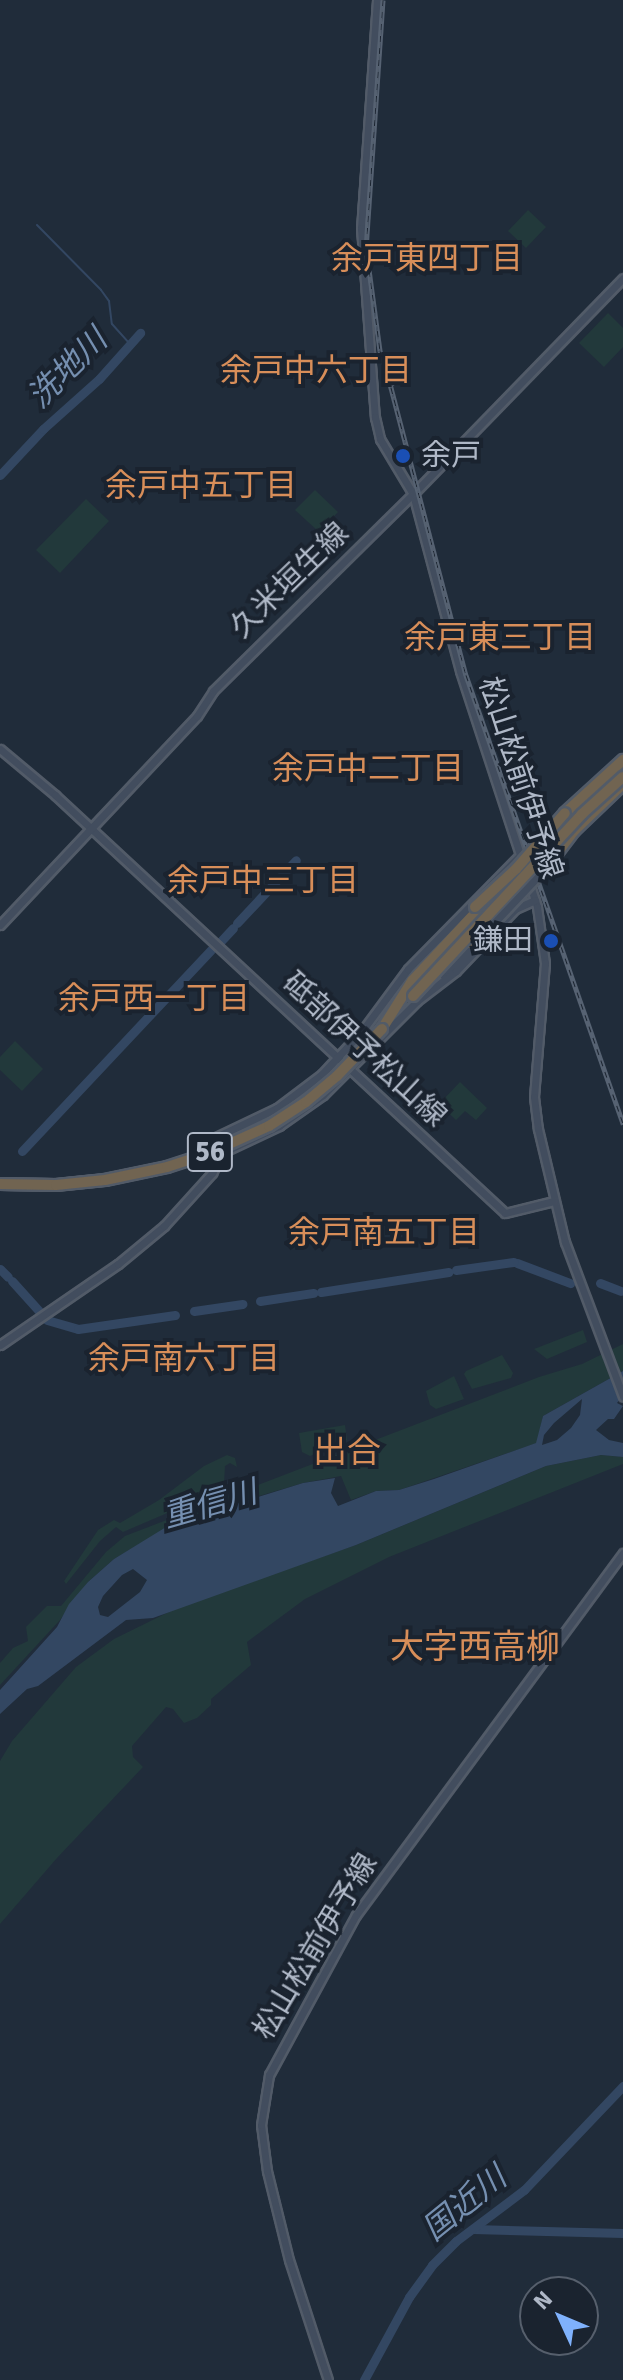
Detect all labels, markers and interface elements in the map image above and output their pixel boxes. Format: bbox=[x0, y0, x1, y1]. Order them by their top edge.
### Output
district label: 余戸東四丁目 bbox=[331, 240, 523, 278]
water label: 洗地川 bbox=[20, 321, 116, 417]
district label: 余戸中六丁目 bbox=[220, 352, 412, 390]
place label: 余戸 bbox=[421, 438, 481, 474]
marker: 余戸 bbox=[392, 445, 414, 467]
district label: 余戸中五丁目 bbox=[105, 467, 297, 505]
street label: 久米垣生線 bbox=[224, 516, 356, 646]
district label: 余戸東三丁目 bbox=[404, 619, 596, 657]
street label: 松山松前伊予線 bbox=[470, 673, 570, 883]
district label: 余戸中二丁目 bbox=[272, 750, 464, 788]
district label: 余戸中三丁目 bbox=[167, 862, 359, 900]
place label: 鎌田 bbox=[473, 923, 533, 959]
marker: 鎌田 bbox=[540, 930, 562, 952]
street label: 砥部伊予松山線 bbox=[275, 965, 453, 1135]
district label: 余戸西一丁目 bbox=[58, 980, 250, 1018]
road number: 56 bbox=[186, 1128, 234, 1176]
district label: 余戸南五丁目 bbox=[288, 1214, 480, 1252]
district label: 余戸南六丁目 bbox=[88, 1340, 280, 1378]
district label: 出合 bbox=[313, 1432, 381, 1472]
water label: 重信川 bbox=[159, 1473, 261, 1537]
district label: 大字西高柳 bbox=[390, 1628, 560, 1668]
street label: 松山松前伊予線 bbox=[246, 1848, 386, 2046]
water label: 国近川 bbox=[416, 2159, 514, 2249]
north arrow bbox=[519, 2276, 599, 2356]
text: N bbox=[528, 2285, 558, 2315]

